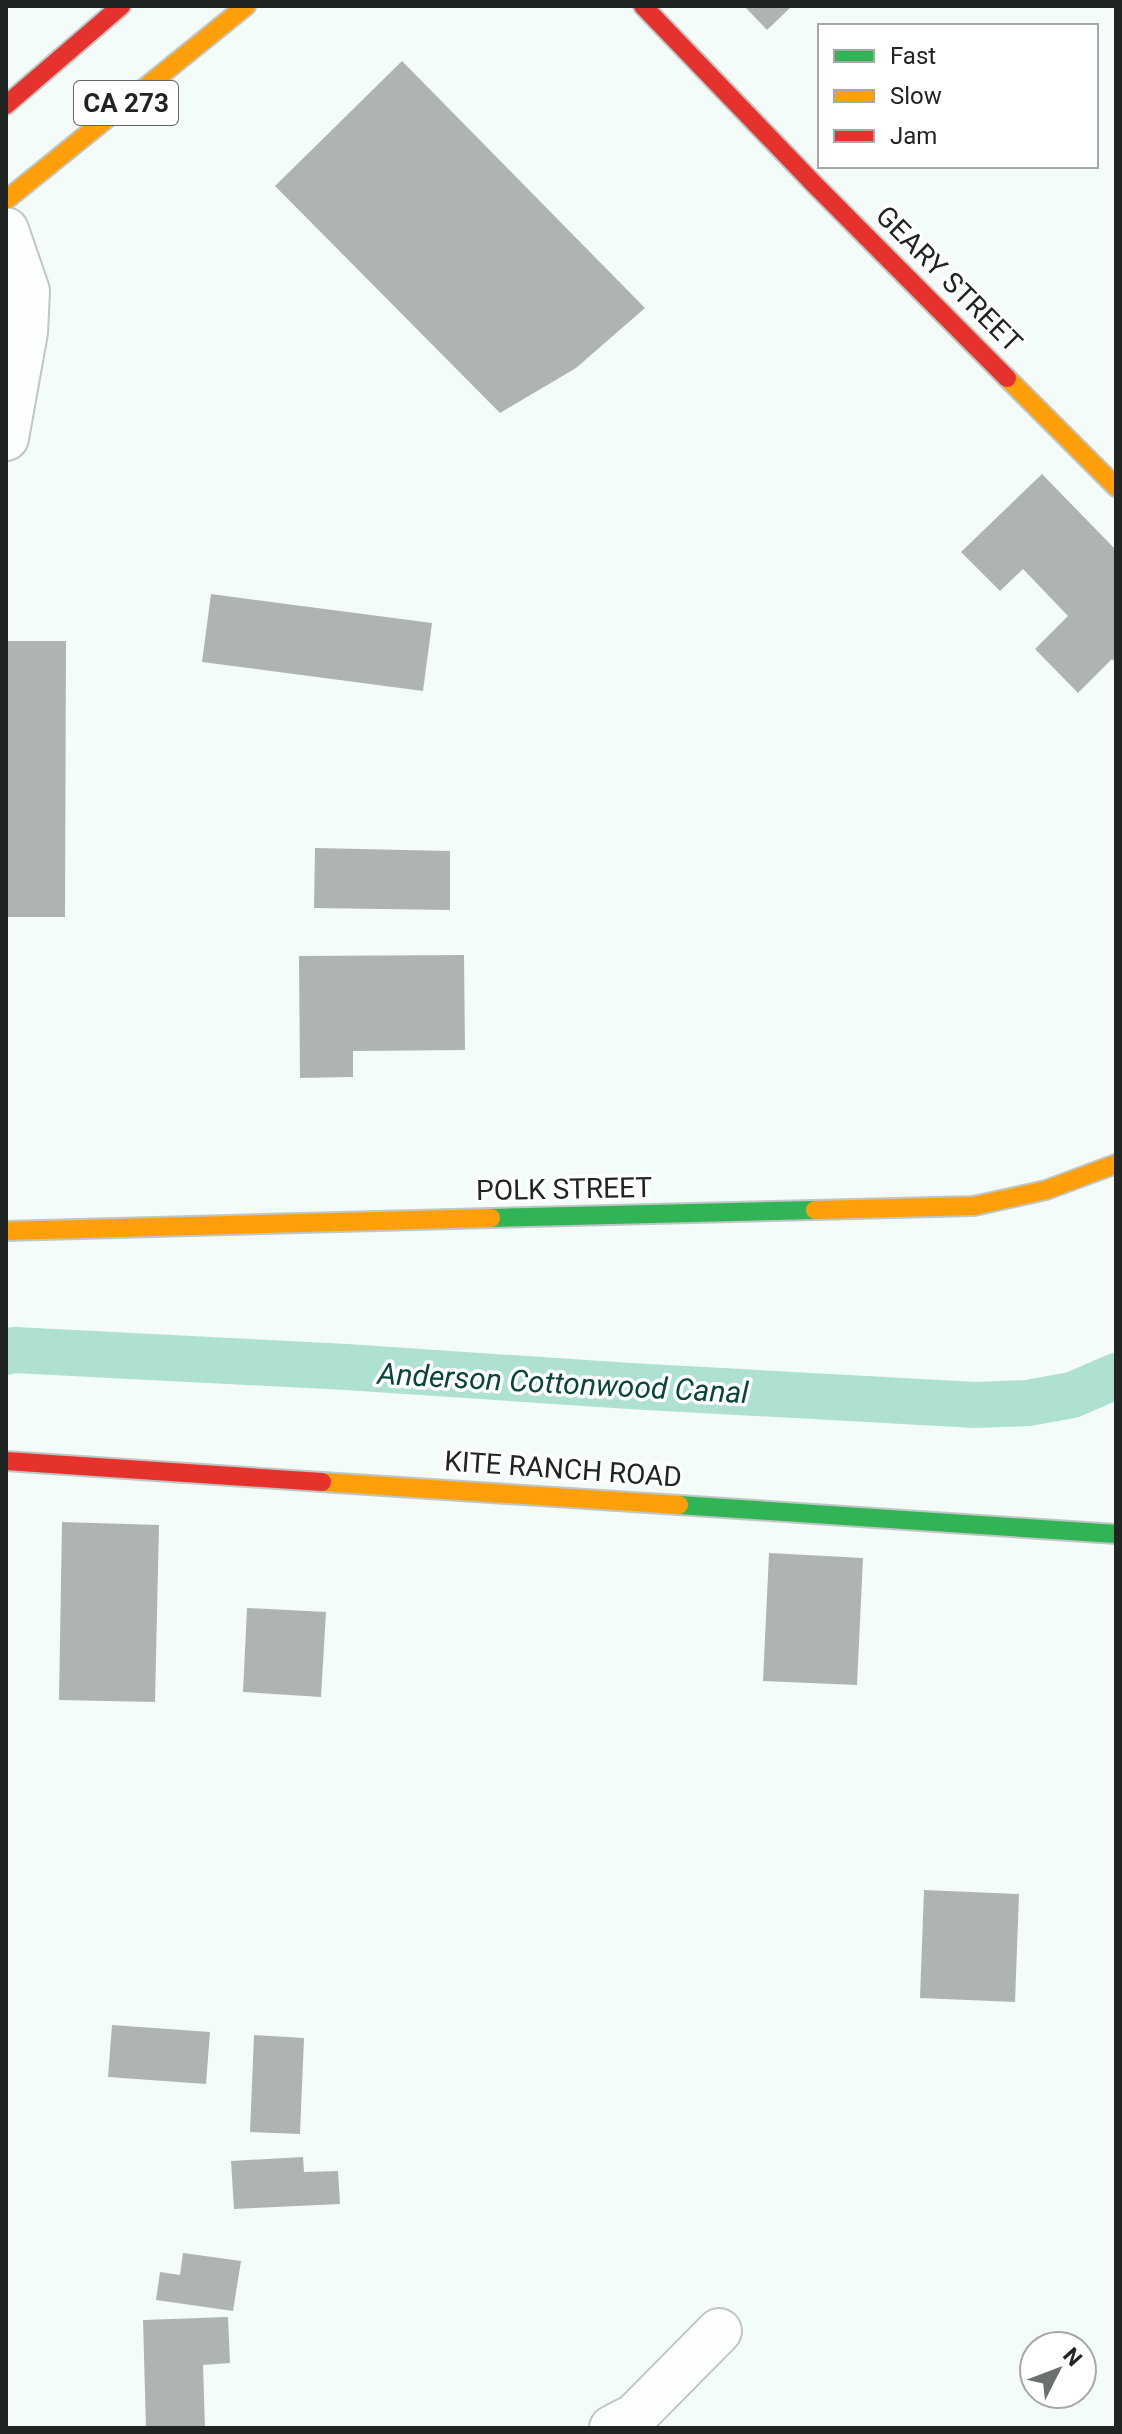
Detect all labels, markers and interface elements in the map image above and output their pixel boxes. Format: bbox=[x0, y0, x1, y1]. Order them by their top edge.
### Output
legend bbox=[818, 24, 1098, 168]
text: Fast bbox=[890, 42, 936, 70]
road number: CA 273 bbox=[74, 81, 178, 125]
text: Slow bbox=[890, 82, 942, 110]
text: Jam bbox=[890, 122, 937, 150]
street label: GEARY STREET bbox=[869, 199, 1029, 359]
street label: POLK STREET bbox=[476, 1171, 653, 1207]
water label: Anderson Cottonwood Canal bbox=[375, 1356, 750, 1410]
street label: KITE RANCH ROAD bbox=[443, 1444, 683, 1494]
north arrow bbox=[1018, 2330, 1098, 2410]
text: N bbox=[1058, 2343, 1087, 2371]

